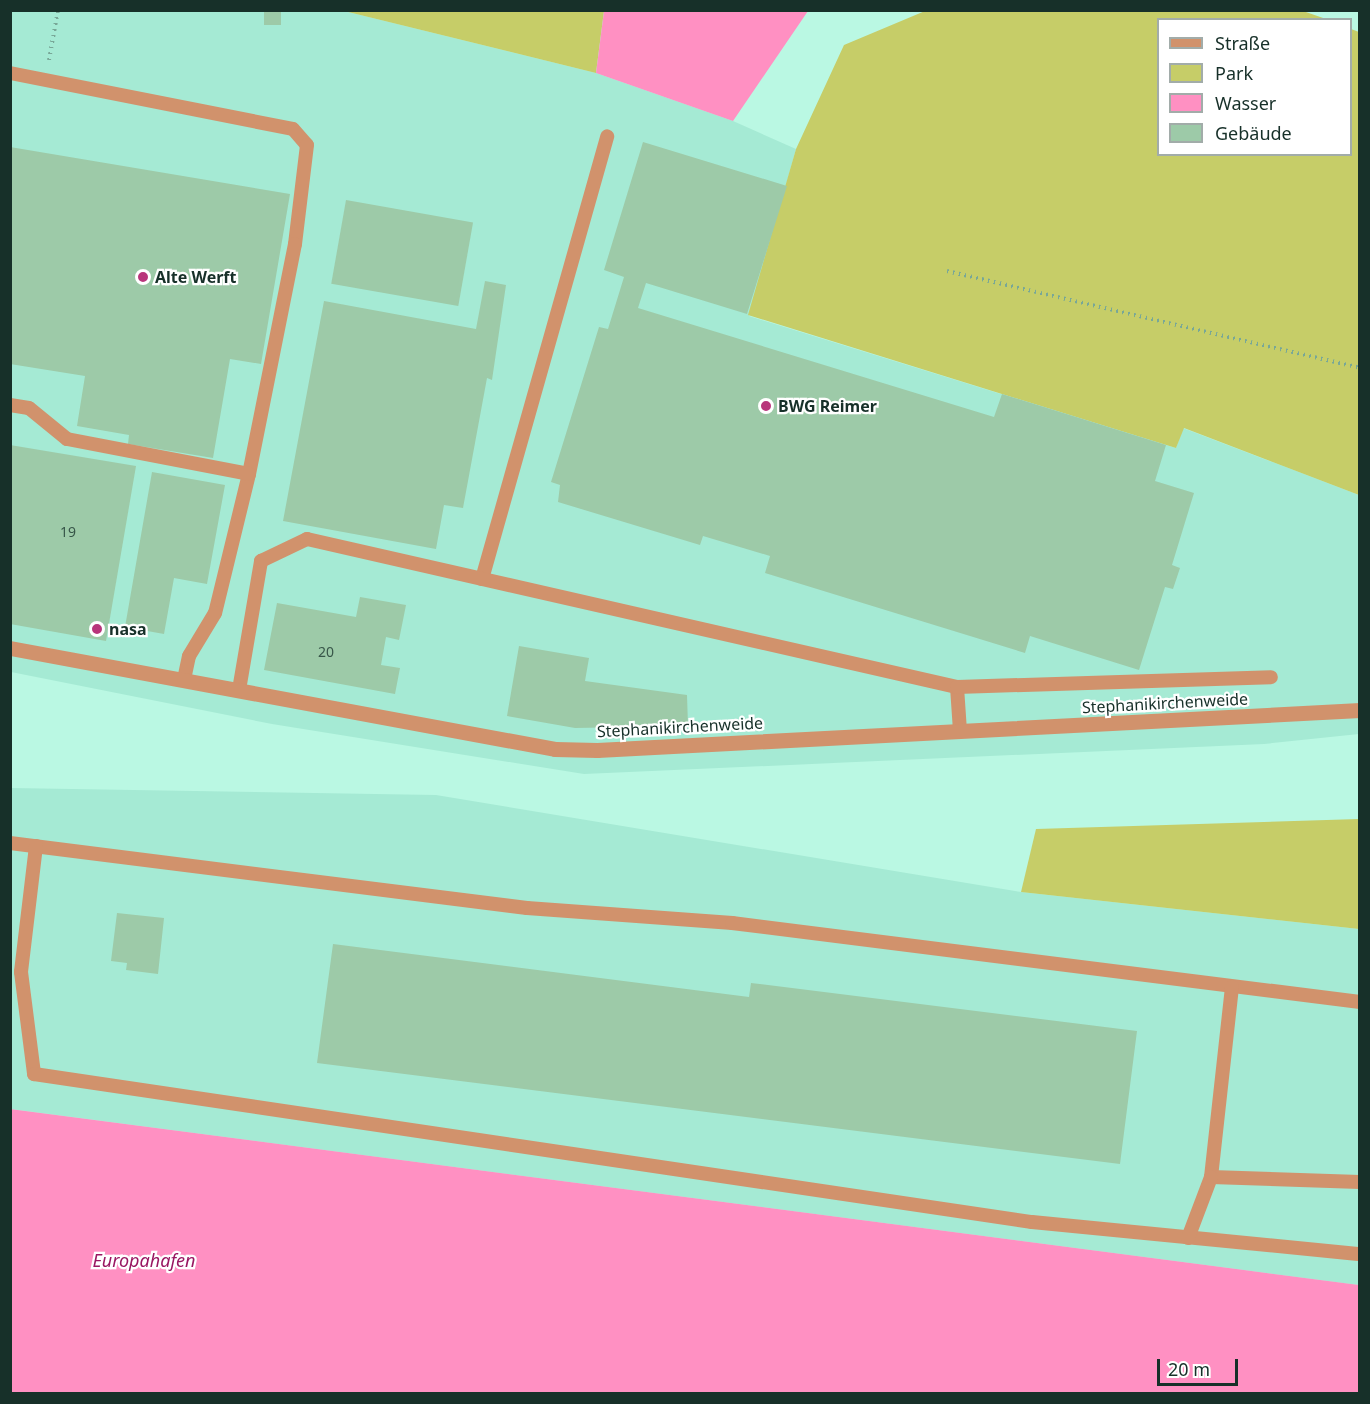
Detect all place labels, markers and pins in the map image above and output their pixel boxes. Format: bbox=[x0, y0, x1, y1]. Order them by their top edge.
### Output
place label: Alte Werft bbox=[155, 267, 236, 287]
marker: Alte Werft bbox=[136, 270, 150, 284]
place label: BWG Reimer bbox=[778, 396, 877, 416]
marker: BWG Reimer bbox=[759, 399, 773, 413]
place label: nasa bbox=[109, 619, 147, 639]
marker: nasa bbox=[90, 622, 104, 636]

